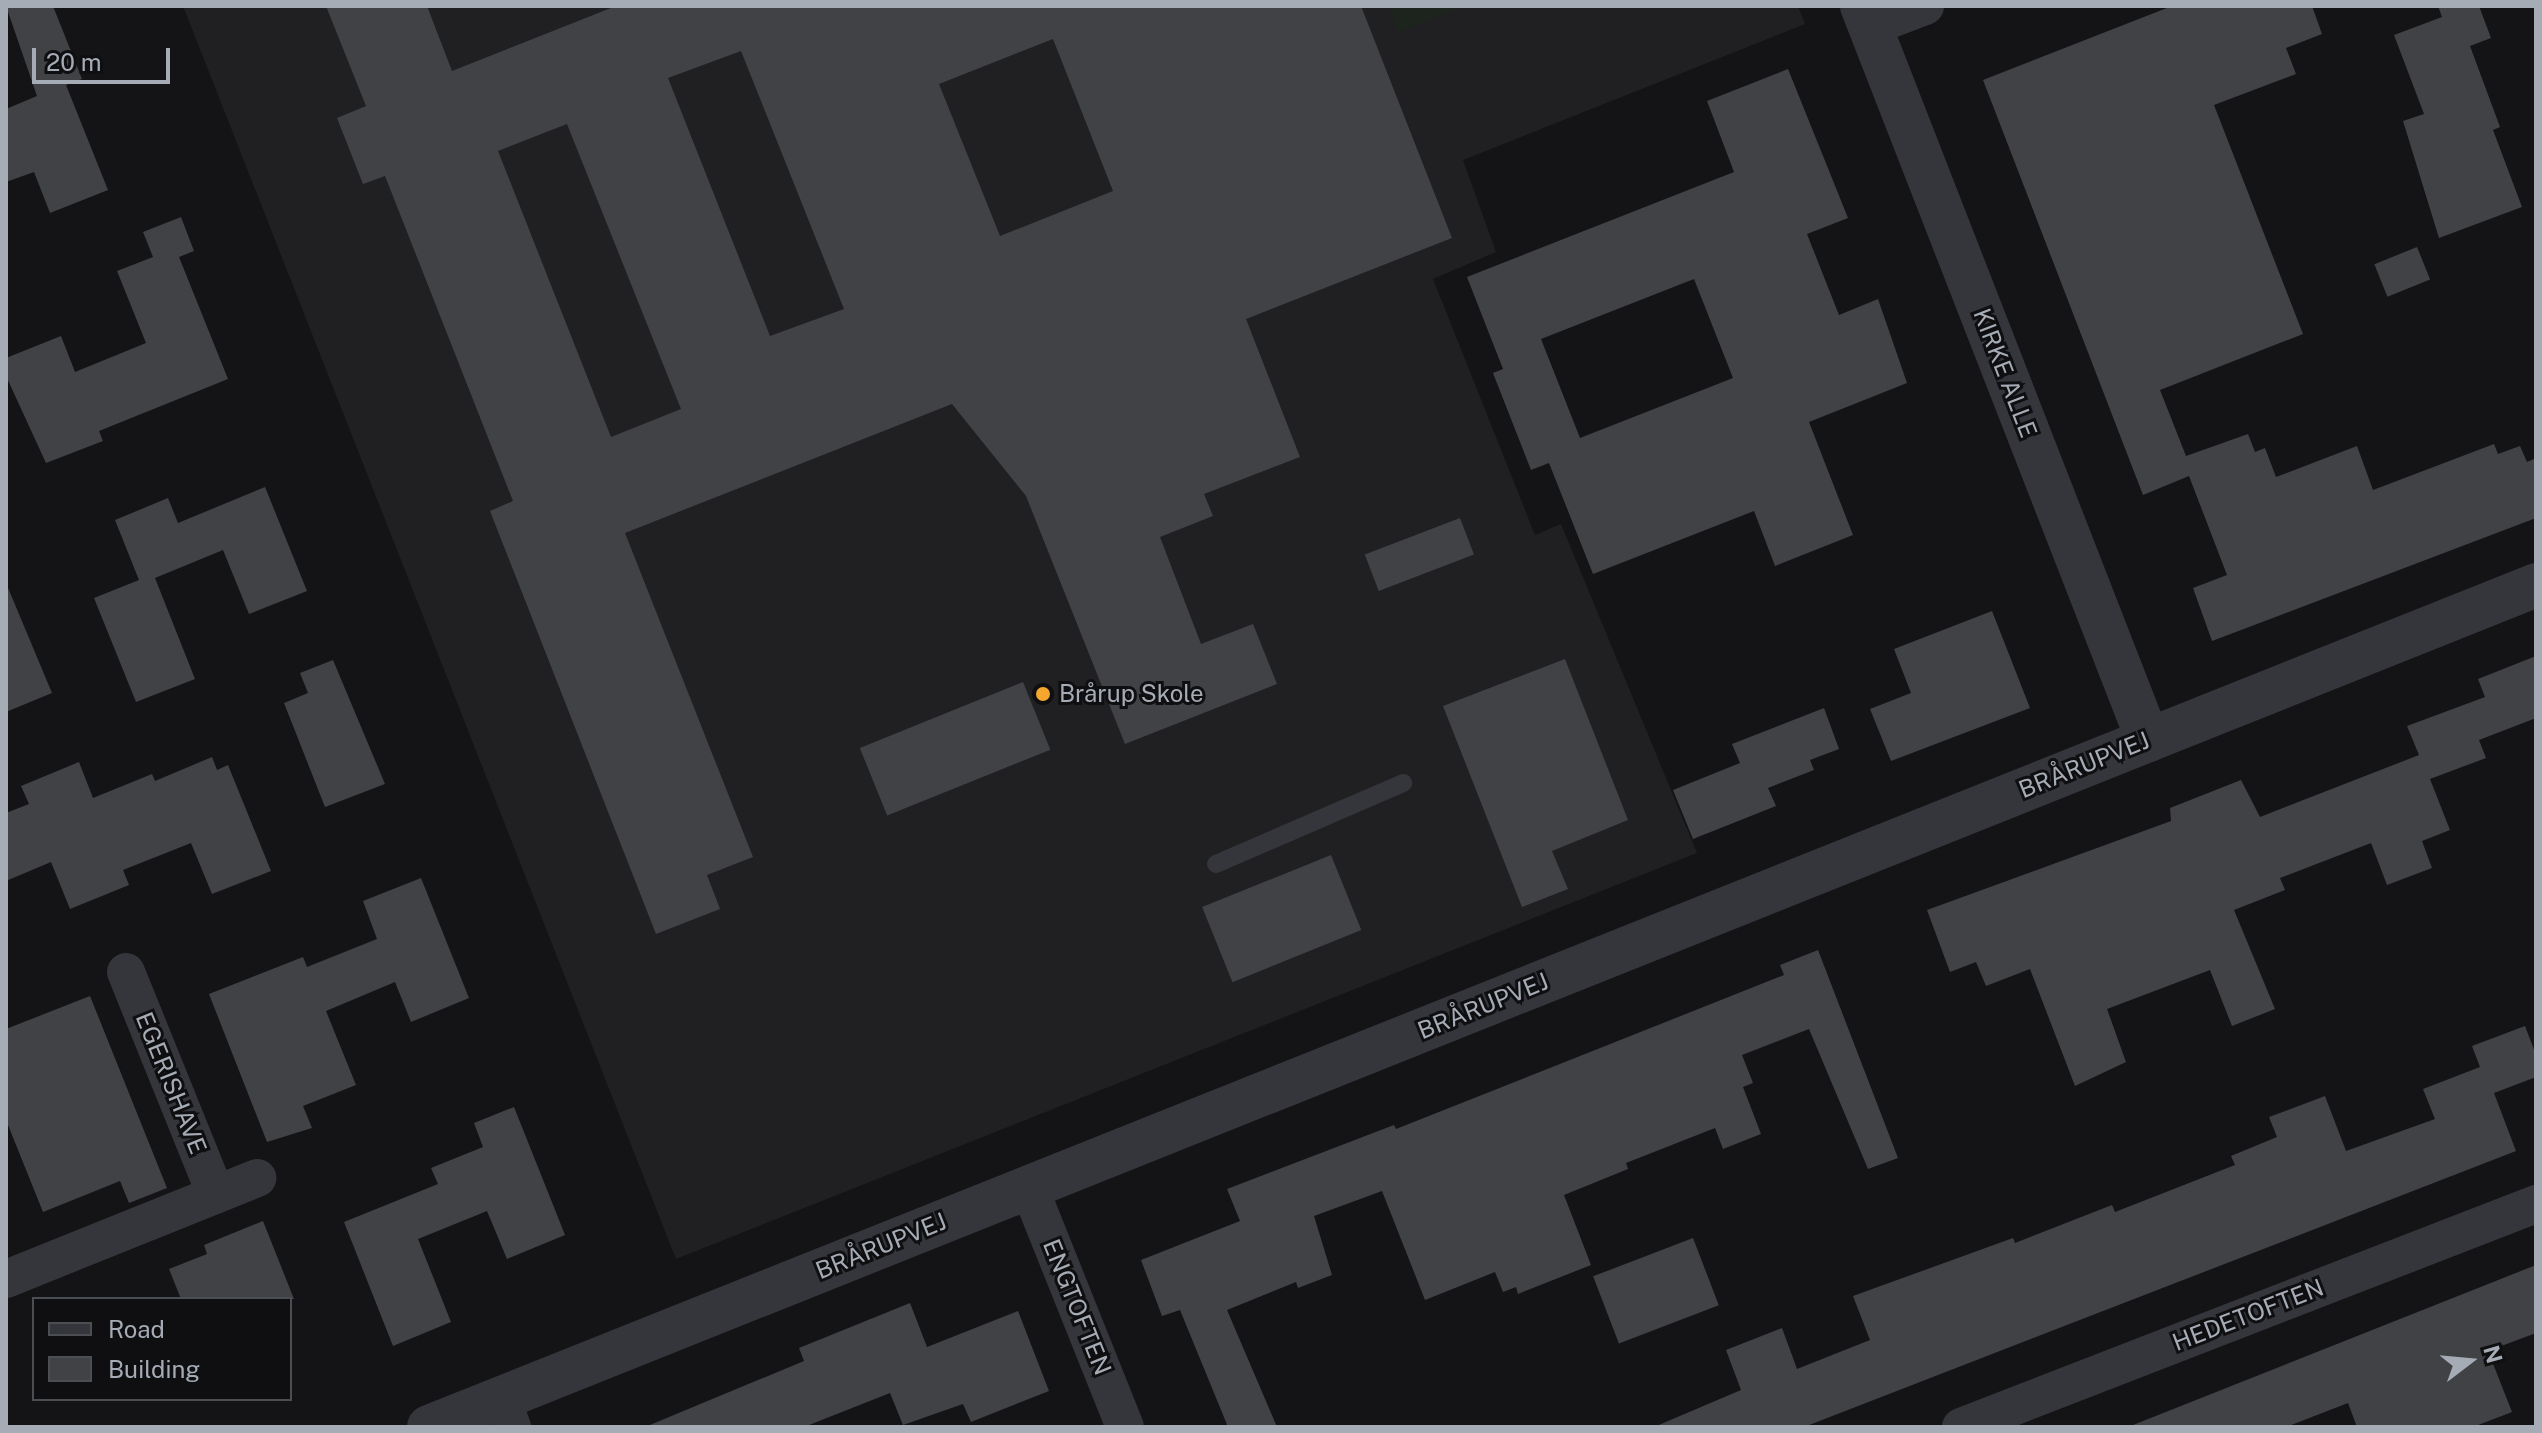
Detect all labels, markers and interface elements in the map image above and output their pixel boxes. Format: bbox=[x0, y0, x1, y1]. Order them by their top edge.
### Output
scale bar bbox=[36, 32, 174, 82]
text: 20 m bbox=[46, 48, 102, 76]
street label: KIRKE ALLE bbox=[1967, 304, 2043, 442]
place label: Brårup Skole bbox=[1059, 680, 1204, 708]
marker: Brårup Skole bbox=[1034, 685, 1052, 703]
street label: BRÅRUPVEJ bbox=[2014, 726, 2154, 804]
street label: BRÅRUPVEJ bbox=[1413, 967, 1553, 1045]
street label: EGERISHAVE bbox=[130, 1008, 212, 1158]
street label: BRÅRUPVEJ bbox=[811, 1207, 951, 1285]
street label: ENGTOFTEN bbox=[1037, 1235, 1117, 1379]
street label: HEDETOFTEN bbox=[2168, 1273, 2328, 1357]
legend bbox=[32, 1297, 292, 1401]
text: Road bbox=[108, 1315, 165, 1343]
north arrow bbox=[2430, 1321, 2510, 1401]
text: N bbox=[2478, 1343, 2508, 1366]
text: Building bbox=[108, 1355, 200, 1383]

